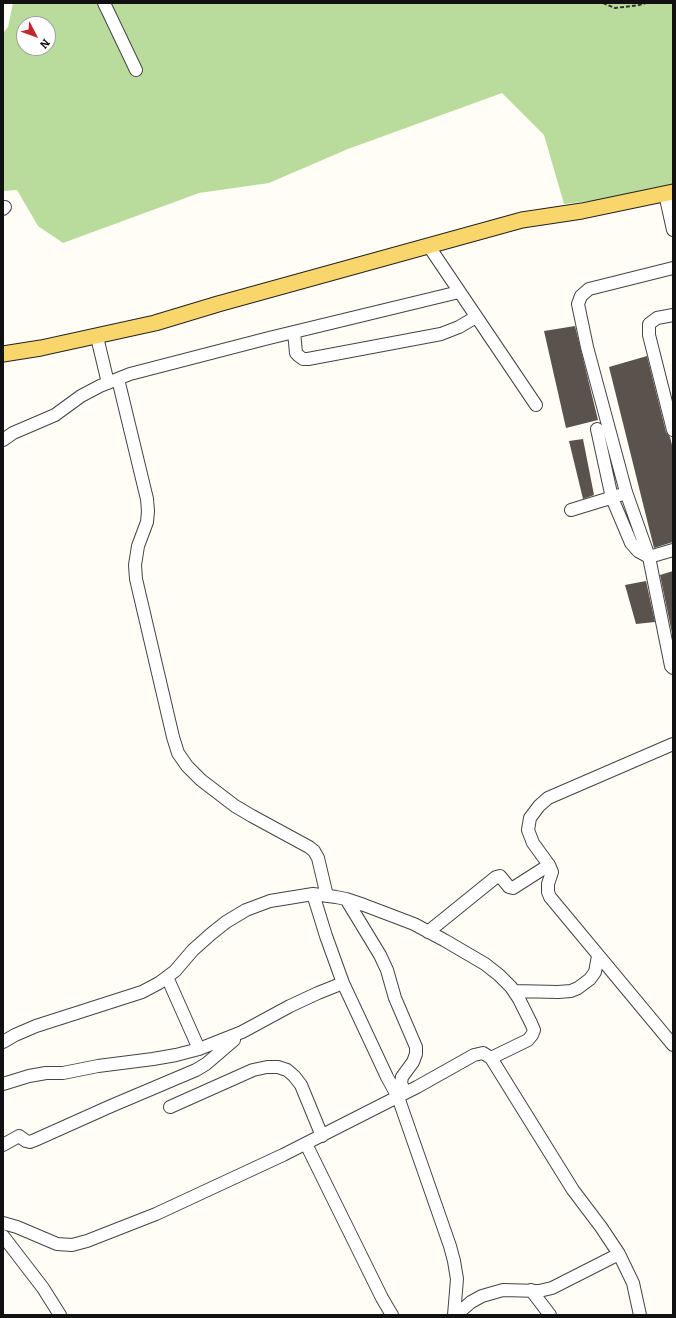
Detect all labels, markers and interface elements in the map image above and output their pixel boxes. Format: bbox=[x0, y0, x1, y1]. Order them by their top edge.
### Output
north arrow bbox=[16, 16, 56, 56]
text: N bbox=[37, 36, 52, 51]

